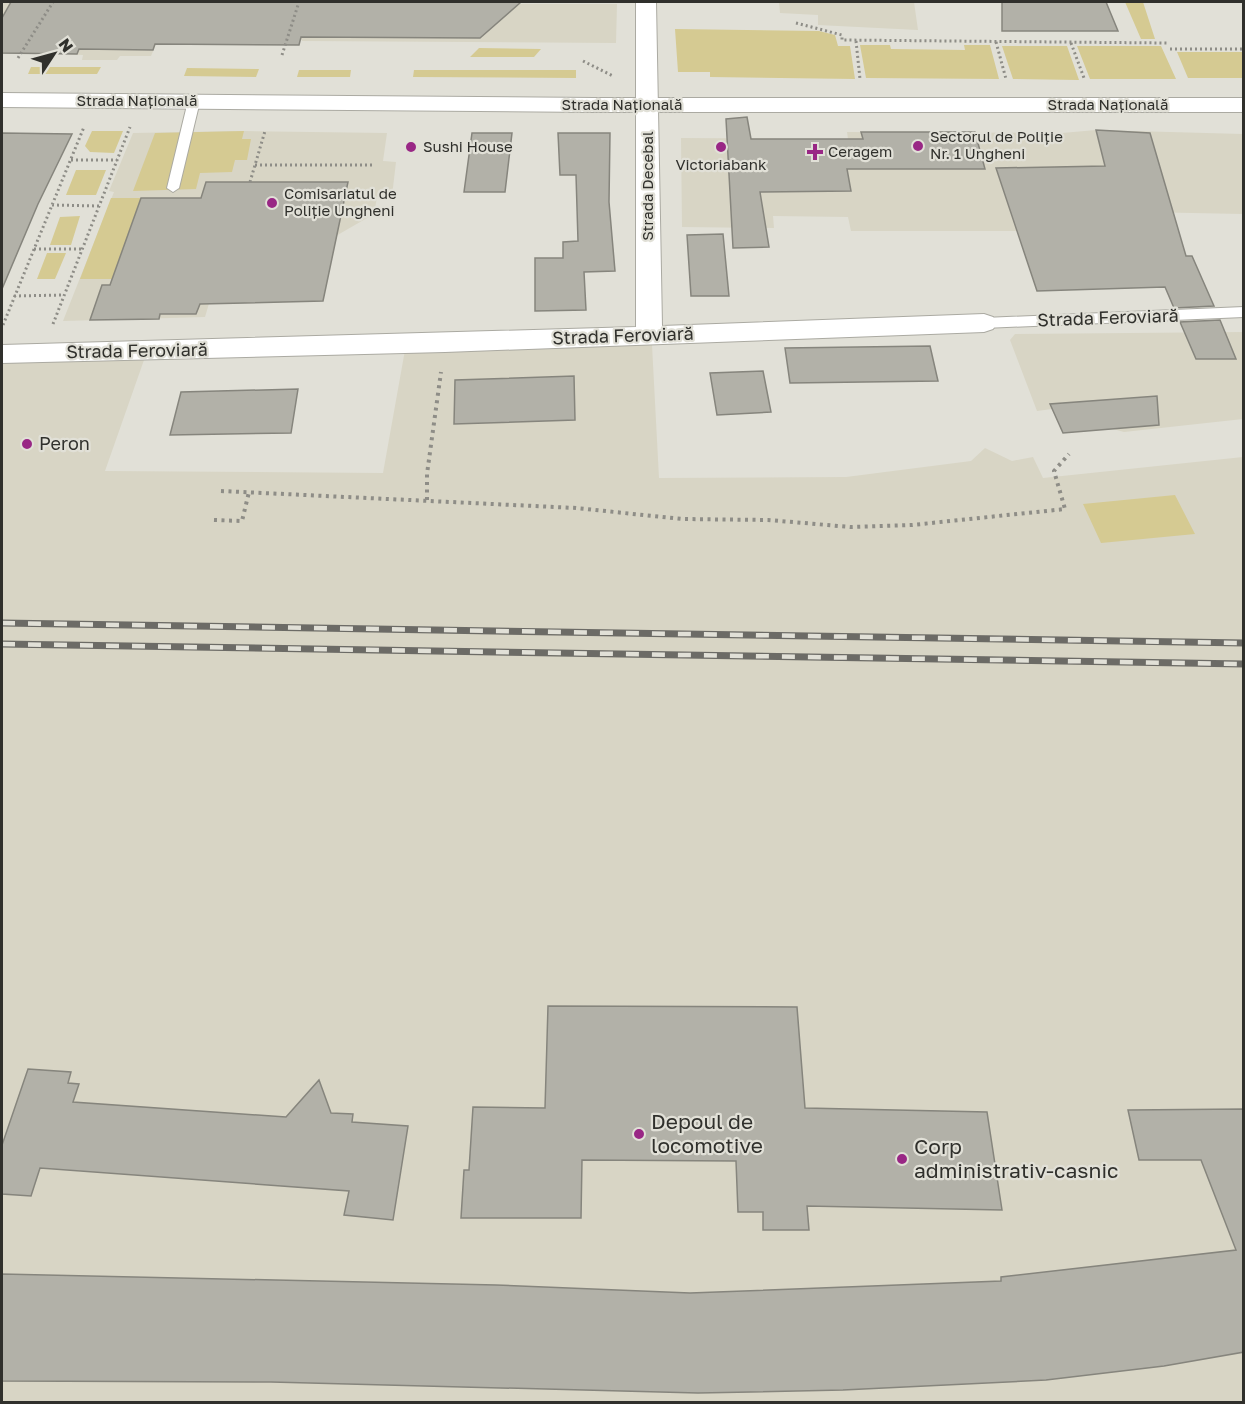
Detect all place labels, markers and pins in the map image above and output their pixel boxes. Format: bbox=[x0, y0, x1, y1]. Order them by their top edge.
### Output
place label: Sectorul de Poliție Nr. 1 Ungheni bbox=[930, 127, 1063, 162]
place label: Sushi House bbox=[423, 137, 513, 155]
marker: Sectorul de Poliție Nr. 1 Ungheni bbox=[911, 139, 925, 153]
marker: Sushi House bbox=[404, 140, 418, 154]
marker: Victoriabank bbox=[714, 140, 728, 154]
place label: Ceragem bbox=[828, 142, 892, 160]
marker: Ceragem bbox=[806, 143, 824, 161]
place label: Victoriabank bbox=[676, 155, 767, 173]
place label: Comisariatul de Poliție Ungheni bbox=[284, 184, 397, 219]
marker: Comisariatul de Poliție Ungheni bbox=[265, 196, 279, 210]
place label: Peron bbox=[39, 432, 90, 454]
marker: Peron bbox=[20, 437, 34, 451]
place label: Depoul de locomotive bbox=[651, 1108, 763, 1158]
marker: Depoul de locomotive bbox=[632, 1127, 646, 1141]
place label: Corp administrativ-casnic bbox=[914, 1133, 1118, 1183]
marker: Corp administrativ-casnic bbox=[895, 1152, 909, 1166]

